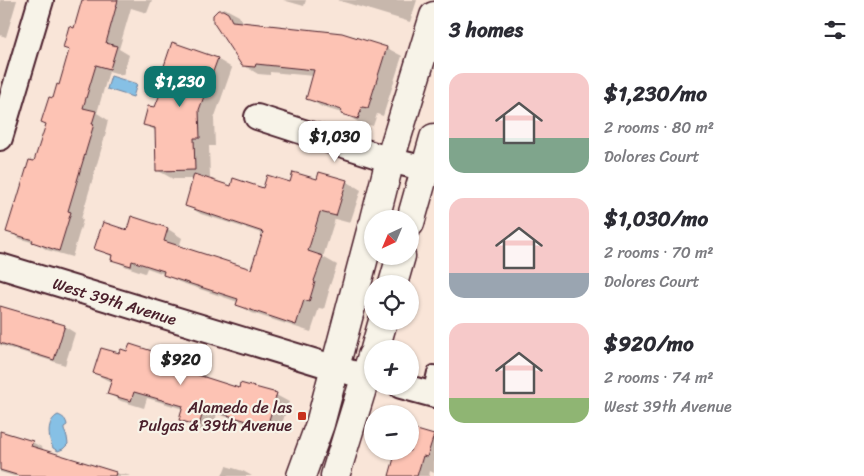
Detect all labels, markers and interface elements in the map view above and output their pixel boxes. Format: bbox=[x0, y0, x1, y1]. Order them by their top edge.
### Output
text: 3 homes bbox=[449, 11, 523, 49]
icon: filters bbox=[821, 16, 849, 44]
pin: $1,230 bbox=[139, 66, 221, 108]
text: $1,230 bbox=[155, 67, 205, 96]
text: $1,230/mo bbox=[604, 75, 707, 113]
icon: home bbox=[489, 93, 549, 153]
text: 2 rooms · 80 m² bbox=[604, 113, 714, 142]
pin: $1,030 bbox=[294, 120, 376, 163]
text: $1,030 bbox=[310, 122, 360, 151]
text: Dolores Court bbox=[604, 142, 700, 171]
text: $1,030/mo bbox=[604, 200, 708, 238]
north arrow bbox=[364, 210, 419, 265]
map controls bbox=[364, 210, 419, 460]
icon: home bbox=[489, 218, 549, 278]
text: 2 rooms · 70 m² bbox=[604, 238, 714, 267]
text: Dolores Court bbox=[604, 267, 700, 296]
street label: West 39th Avenue bbox=[49, 268, 181, 333]
button: locate bbox=[364, 275, 419, 330]
text: $920/mo bbox=[604, 325, 694, 363]
button: + bbox=[364, 340, 419, 395]
icon: home bbox=[489, 343, 549, 403]
pin: $920 bbox=[151, 344, 211, 386]
text: $920 bbox=[161, 345, 201, 374]
text: 2 rooms · 74 m² bbox=[604, 363, 714, 392]
text: West 39th Avenue bbox=[604, 392, 732, 421]
place label: Alameda de las Pulgas & 39th Avenue bbox=[139, 393, 292, 440]
button: − bbox=[364, 405, 419, 460]
marker: Alameda de las Pulgas & 39th Avenue bbox=[296, 410, 308, 422]

